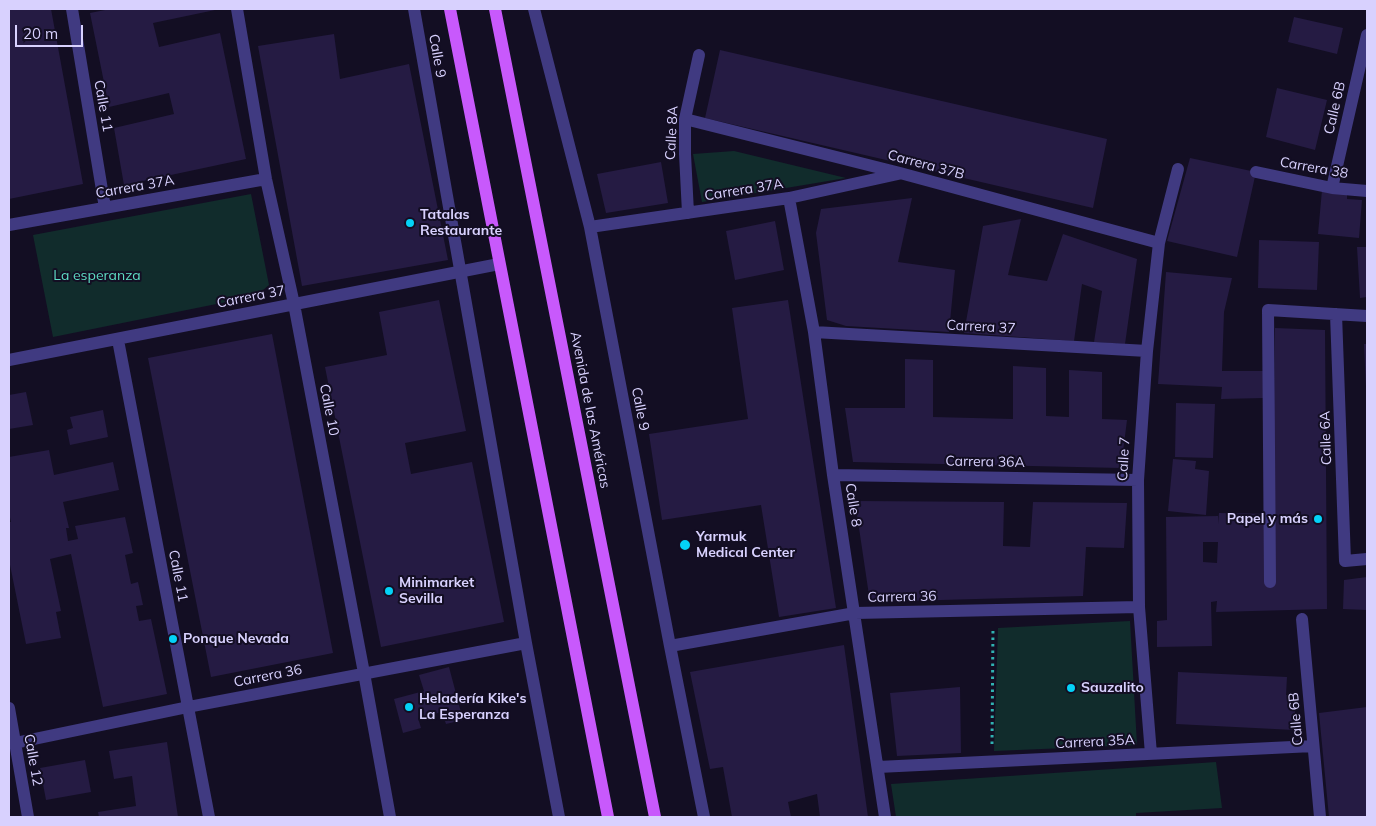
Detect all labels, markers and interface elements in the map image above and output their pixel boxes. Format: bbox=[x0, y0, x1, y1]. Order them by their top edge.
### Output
scale bar bbox=[18, 15, 85, 47]
text: 20 m bbox=[23, 24, 58, 43]
street label: Calle 9 bbox=[425, 33, 449, 79]
street label: Calle 11 bbox=[90, 79, 116, 133]
street label: Calle 6B bbox=[1321, 80, 1349, 136]
street label: Calle 8A bbox=[662, 105, 682, 161]
street label: Carrera 37B bbox=[886, 147, 966, 183]
street label: Carrera 38 bbox=[1278, 154, 1350, 182]
street label: Carrera 37A bbox=[94, 172, 176, 202]
street label: Carrera 37A bbox=[703, 175, 785, 205]
place label: Tatalas Restaurante bbox=[420, 207, 502, 240]
marker: Tatalas Restaurante bbox=[404, 217, 416, 229]
park label: La esperanza bbox=[53, 268, 141, 284]
street label: Carrera 37 bbox=[215, 282, 287, 312]
street label: Carrera 37 bbox=[946, 317, 1016, 337]
street label: Avenida de las Américas bbox=[567, 330, 613, 490]
street label: Calle 10 bbox=[316, 383, 342, 437]
street label: Calle 9 bbox=[628, 386, 652, 432]
street label: Calle 6A bbox=[1317, 411, 1335, 465]
street label: Calle 7 bbox=[1114, 437, 1134, 481]
street label: Carrera 36A bbox=[945, 453, 1025, 471]
street label: Calle 8 bbox=[841, 482, 865, 528]
place label: Papel y más bbox=[1227, 511, 1308, 527]
marker: Papel y más bbox=[1312, 513, 1324, 525]
place label: Yarmuk Medical Center bbox=[696, 529, 795, 562]
marker: Yarmuk Medical Center bbox=[678, 538, 692, 552]
street label: Calle 11 bbox=[165, 549, 191, 603]
place label: Minimarket Sevilla bbox=[399, 575, 474, 608]
marker: Minimarket Sevilla bbox=[383, 585, 395, 597]
street label: Carrera 36 bbox=[867, 588, 937, 606]
place label: Ponque Nevada bbox=[183, 631, 289, 647]
marker: Ponque Nevada bbox=[167, 633, 179, 645]
street label: Carrera 36 bbox=[232, 661, 304, 691]
place label: Sauzalito bbox=[1081, 680, 1144, 696]
marker: Sauzalito bbox=[1065, 682, 1077, 694]
place label: Heladería Kike's La Esperanza bbox=[419, 691, 527, 724]
street label: Calle 6B bbox=[1285, 692, 1307, 746]
marker: Heladería Kike's La Esperanza bbox=[403, 701, 415, 713]
street label: Carrera 35A bbox=[1055, 732, 1135, 752]
street label: Calle 12 bbox=[20, 733, 46, 787]

